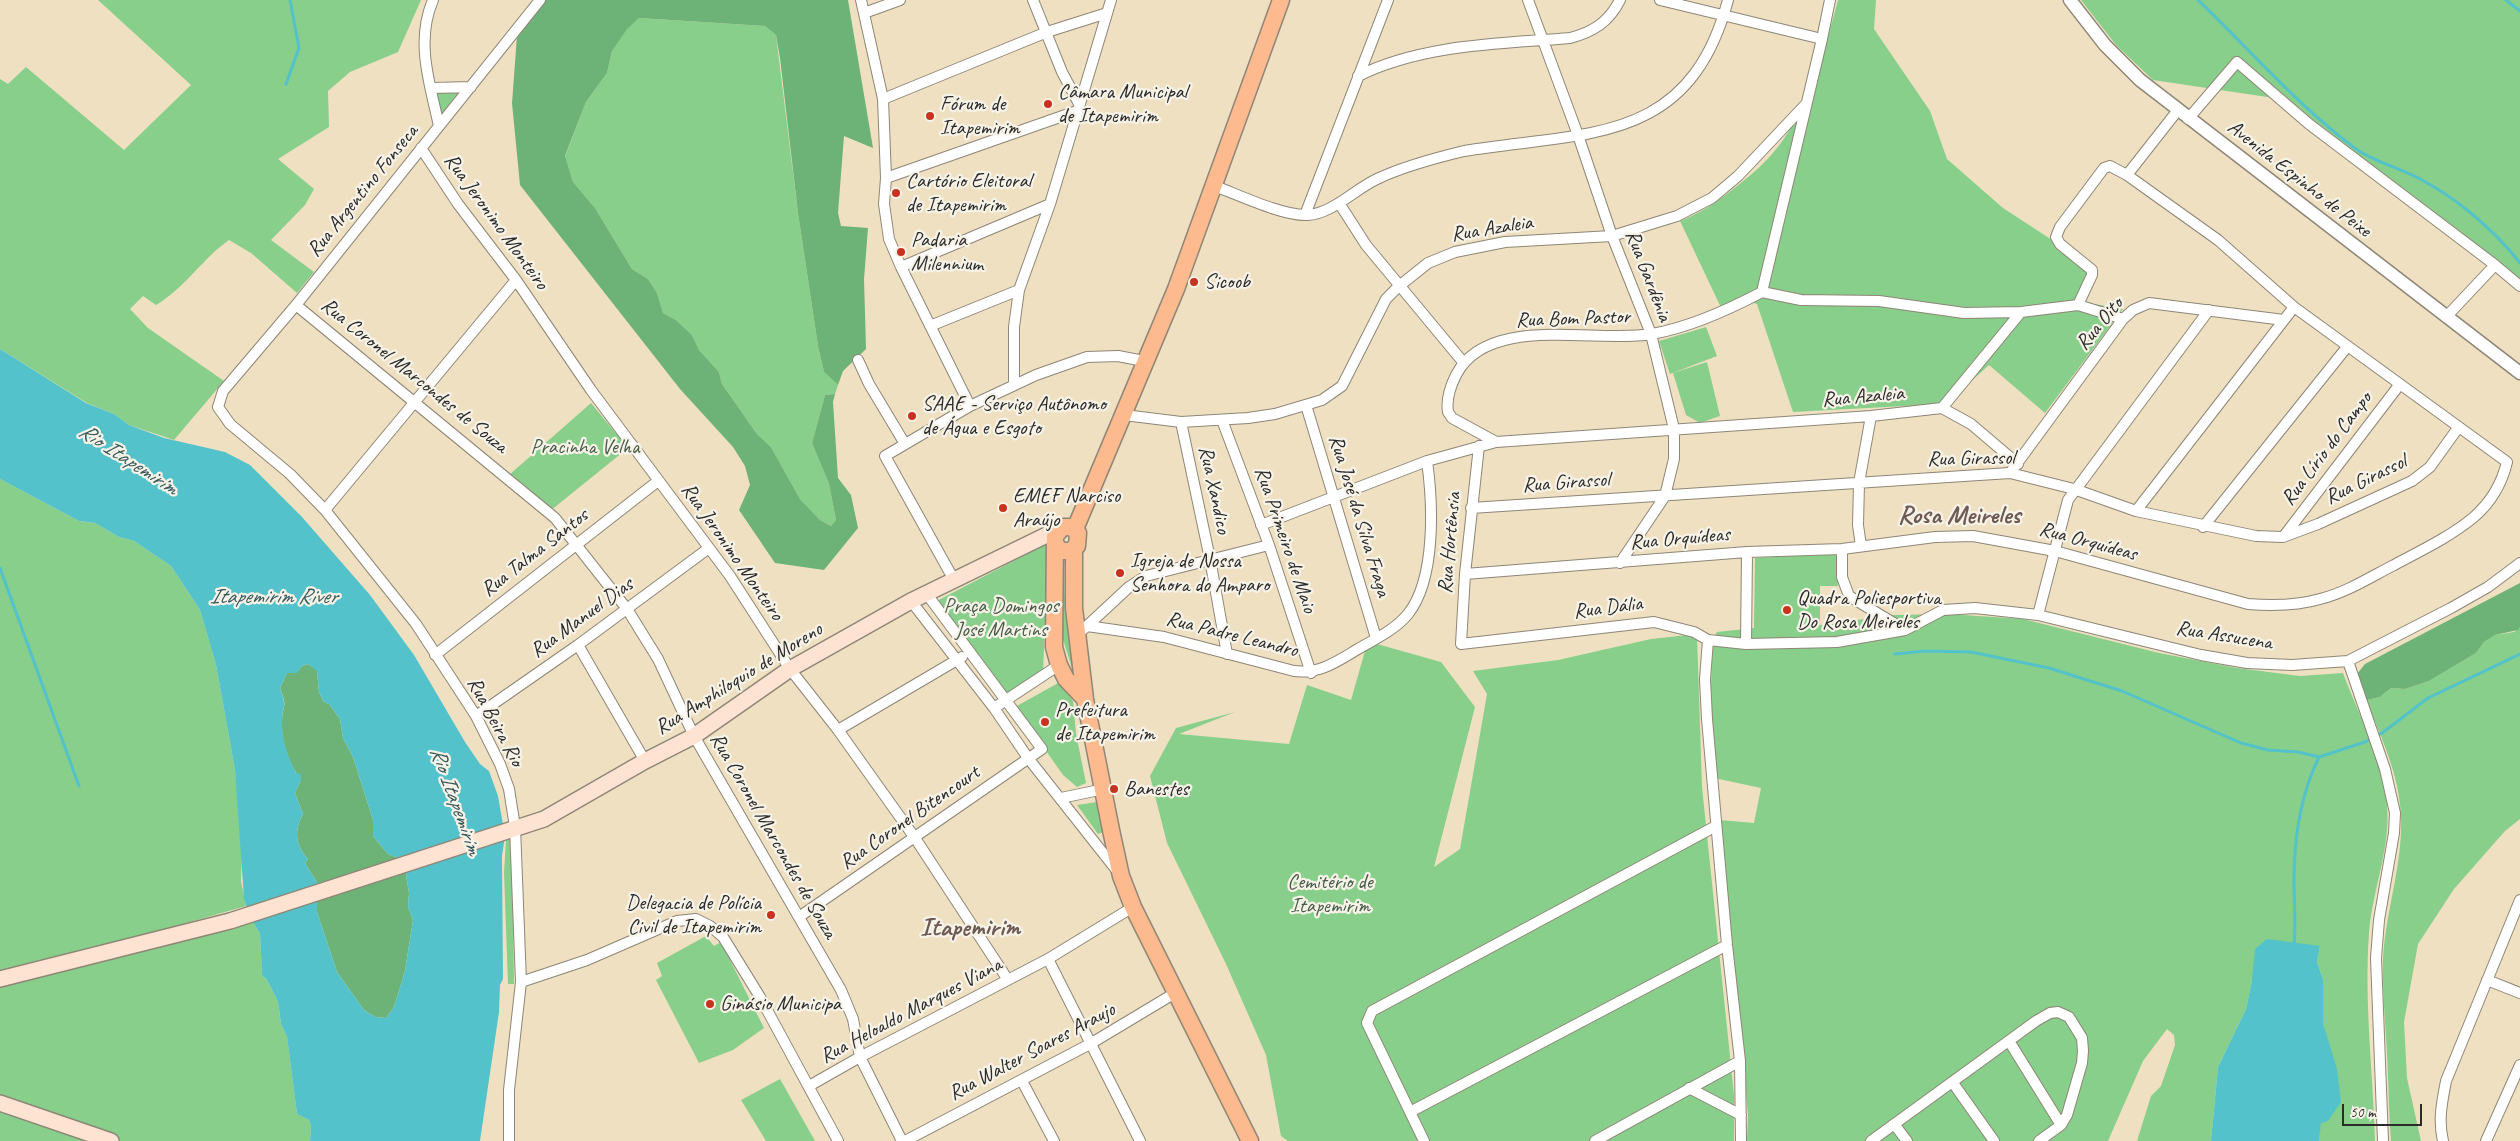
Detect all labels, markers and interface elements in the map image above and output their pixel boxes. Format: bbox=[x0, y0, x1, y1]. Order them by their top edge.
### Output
place label: Câmara Municipal de Itapemirim bbox=[1058, 79, 1187, 129]
place label: Fórum de Itapemirim bbox=[940, 91, 1020, 141]
marker: Câmara Municipal de Itapemirim bbox=[1042, 98, 1054, 110]
marker: Fórum de Itapemirim bbox=[924, 110, 936, 122]
street label: Avenida Espinho de Peixe bbox=[2222, 115, 2376, 243]
street label: Rua Argentino Fonseca bbox=[302, 120, 424, 262]
street label: Rua Jeronimo Monteiro bbox=[438, 149, 554, 295]
place label: Cartório Eleitoral de Itapemirim bbox=[906, 168, 1031, 218]
marker: Cartório Eleitoral de Itapemirim bbox=[890, 187, 902, 199]
street label: Rua Azaleia bbox=[1449, 210, 1535, 248]
place label: Padaria Milennium bbox=[911, 227, 983, 277]
street label: Rua Gardênia bbox=[1619, 227, 1677, 325]
marker: Padaria Milennium bbox=[895, 246, 907, 258]
place label: Sicoob bbox=[1204, 269, 1250, 295]
marker: Sicoob bbox=[1188, 276, 1200, 288]
street label: Rua Coronel Marcondes de Souza bbox=[315, 293, 513, 459]
street label: Rua Oito bbox=[2071, 293, 2129, 355]
street label: Rua Bom Pastor bbox=[1515, 304, 1631, 334]
street label: Rua Azaleia bbox=[1821, 381, 1905, 413]
street label: Rua Lírio do Campo bbox=[2276, 387, 2378, 511]
place label: SAAE - Serviço Autônomo de Água e Esgoto bbox=[922, 391, 1106, 441]
marker: SAAE - Serviço Autônomo de Água e Esgoto bbox=[906, 410, 918, 422]
water label: Rio Itapemirim bbox=[74, 418, 182, 502]
street label: Rua José da Silva Fraga bbox=[1322, 432, 1396, 600]
park label: Pracinha Velha bbox=[531, 434, 639, 460]
street label: Rua Xandico bbox=[1192, 444, 1236, 536]
street label: Rua Girassol bbox=[1927, 446, 2015, 472]
street label: Rua Girassol bbox=[2321, 449, 2411, 511]
street label: Rua Primeiro de Maio bbox=[1248, 464, 1322, 616]
street label: Rua Girassol bbox=[1521, 467, 1611, 499]
street label: Rua Jeronimo Monteiro bbox=[675, 478, 789, 626]
place label: EMEF Narciso Araújo bbox=[1013, 483, 1120, 533]
street label: Rua Hortênsia bbox=[1433, 491, 1467, 595]
district label: Rosa Meireles bbox=[1898, 500, 2020, 532]
marker: EMEF Narciso Araújo bbox=[997, 502, 1009, 514]
street label: Rua Talma Santos bbox=[476, 503, 594, 603]
street label: Rua Orquídeas bbox=[2036, 517, 2140, 567]
street label: Rua Orquídeas bbox=[1629, 522, 1731, 556]
place label: Igreja de Nossa Senhora do Amparo bbox=[1130, 548, 1269, 598]
marker: Igreja de Nossa Senhora do Amparo bbox=[1114, 567, 1126, 579]
street label: Rua Manuel Dias bbox=[526, 572, 638, 664]
water label: Itapemirim River bbox=[209, 584, 337, 610]
place label: Quadra Poliesportiva Do Rosa Meireles bbox=[1797, 585, 1941, 635]
street label: Rua Dália bbox=[1572, 591, 1644, 625]
park label: Praça Domingos José Martins bbox=[943, 593, 1059, 643]
marker: Quadra Poliesportiva Do Rosa Meireles bbox=[1781, 604, 1793, 616]
street label: Rua Padre Leandro bbox=[1164, 606, 1300, 664]
street label: Rua Assucena bbox=[2174, 616, 2274, 656]
street label: Rua Amphiloquio de Moreno bbox=[651, 617, 827, 741]
street label: Rua Beira Rio bbox=[461, 673, 529, 771]
place label: Prefeitura de Itapemirim bbox=[1055, 697, 1155, 747]
marker: Prefeitura de Itapemirim bbox=[1039, 716, 1051, 728]
street label: Rua Coronel Marcondes de Souza bbox=[704, 729, 842, 943]
water label: Rio Itapemirim bbox=[423, 744, 487, 858]
street label: Rua Coronel Bitencourt bbox=[835, 760, 985, 876]
place label: Banestes bbox=[1124, 776, 1188, 802]
marker: Banestes bbox=[1108, 783, 1120, 795]
park label: Cemitério de Itapemirim bbox=[1287, 869, 1373, 919]
place label: Delegacia de Polícia Civil de Itapemirim bbox=[626, 890, 761, 940]
marker: Delegacia de Polícia Civil de Itapemirim bbox=[765, 909, 777, 921]
district label: Itapemirim bbox=[920, 912, 1020, 944]
street label: Rua Heloaldo Marques Viana bbox=[816, 952, 1006, 1070]
place label: Ginásio Municipa bbox=[720, 991, 841, 1017]
street label: Rua Walter Soares Araujo bbox=[944, 997, 1120, 1107]
marker: Ginásio Municipa bbox=[704, 998, 716, 1010]
scale bar bbox=[2345, 1094, 2425, 1126]
text: 50 m bbox=[2350, 1103, 2376, 1122]

